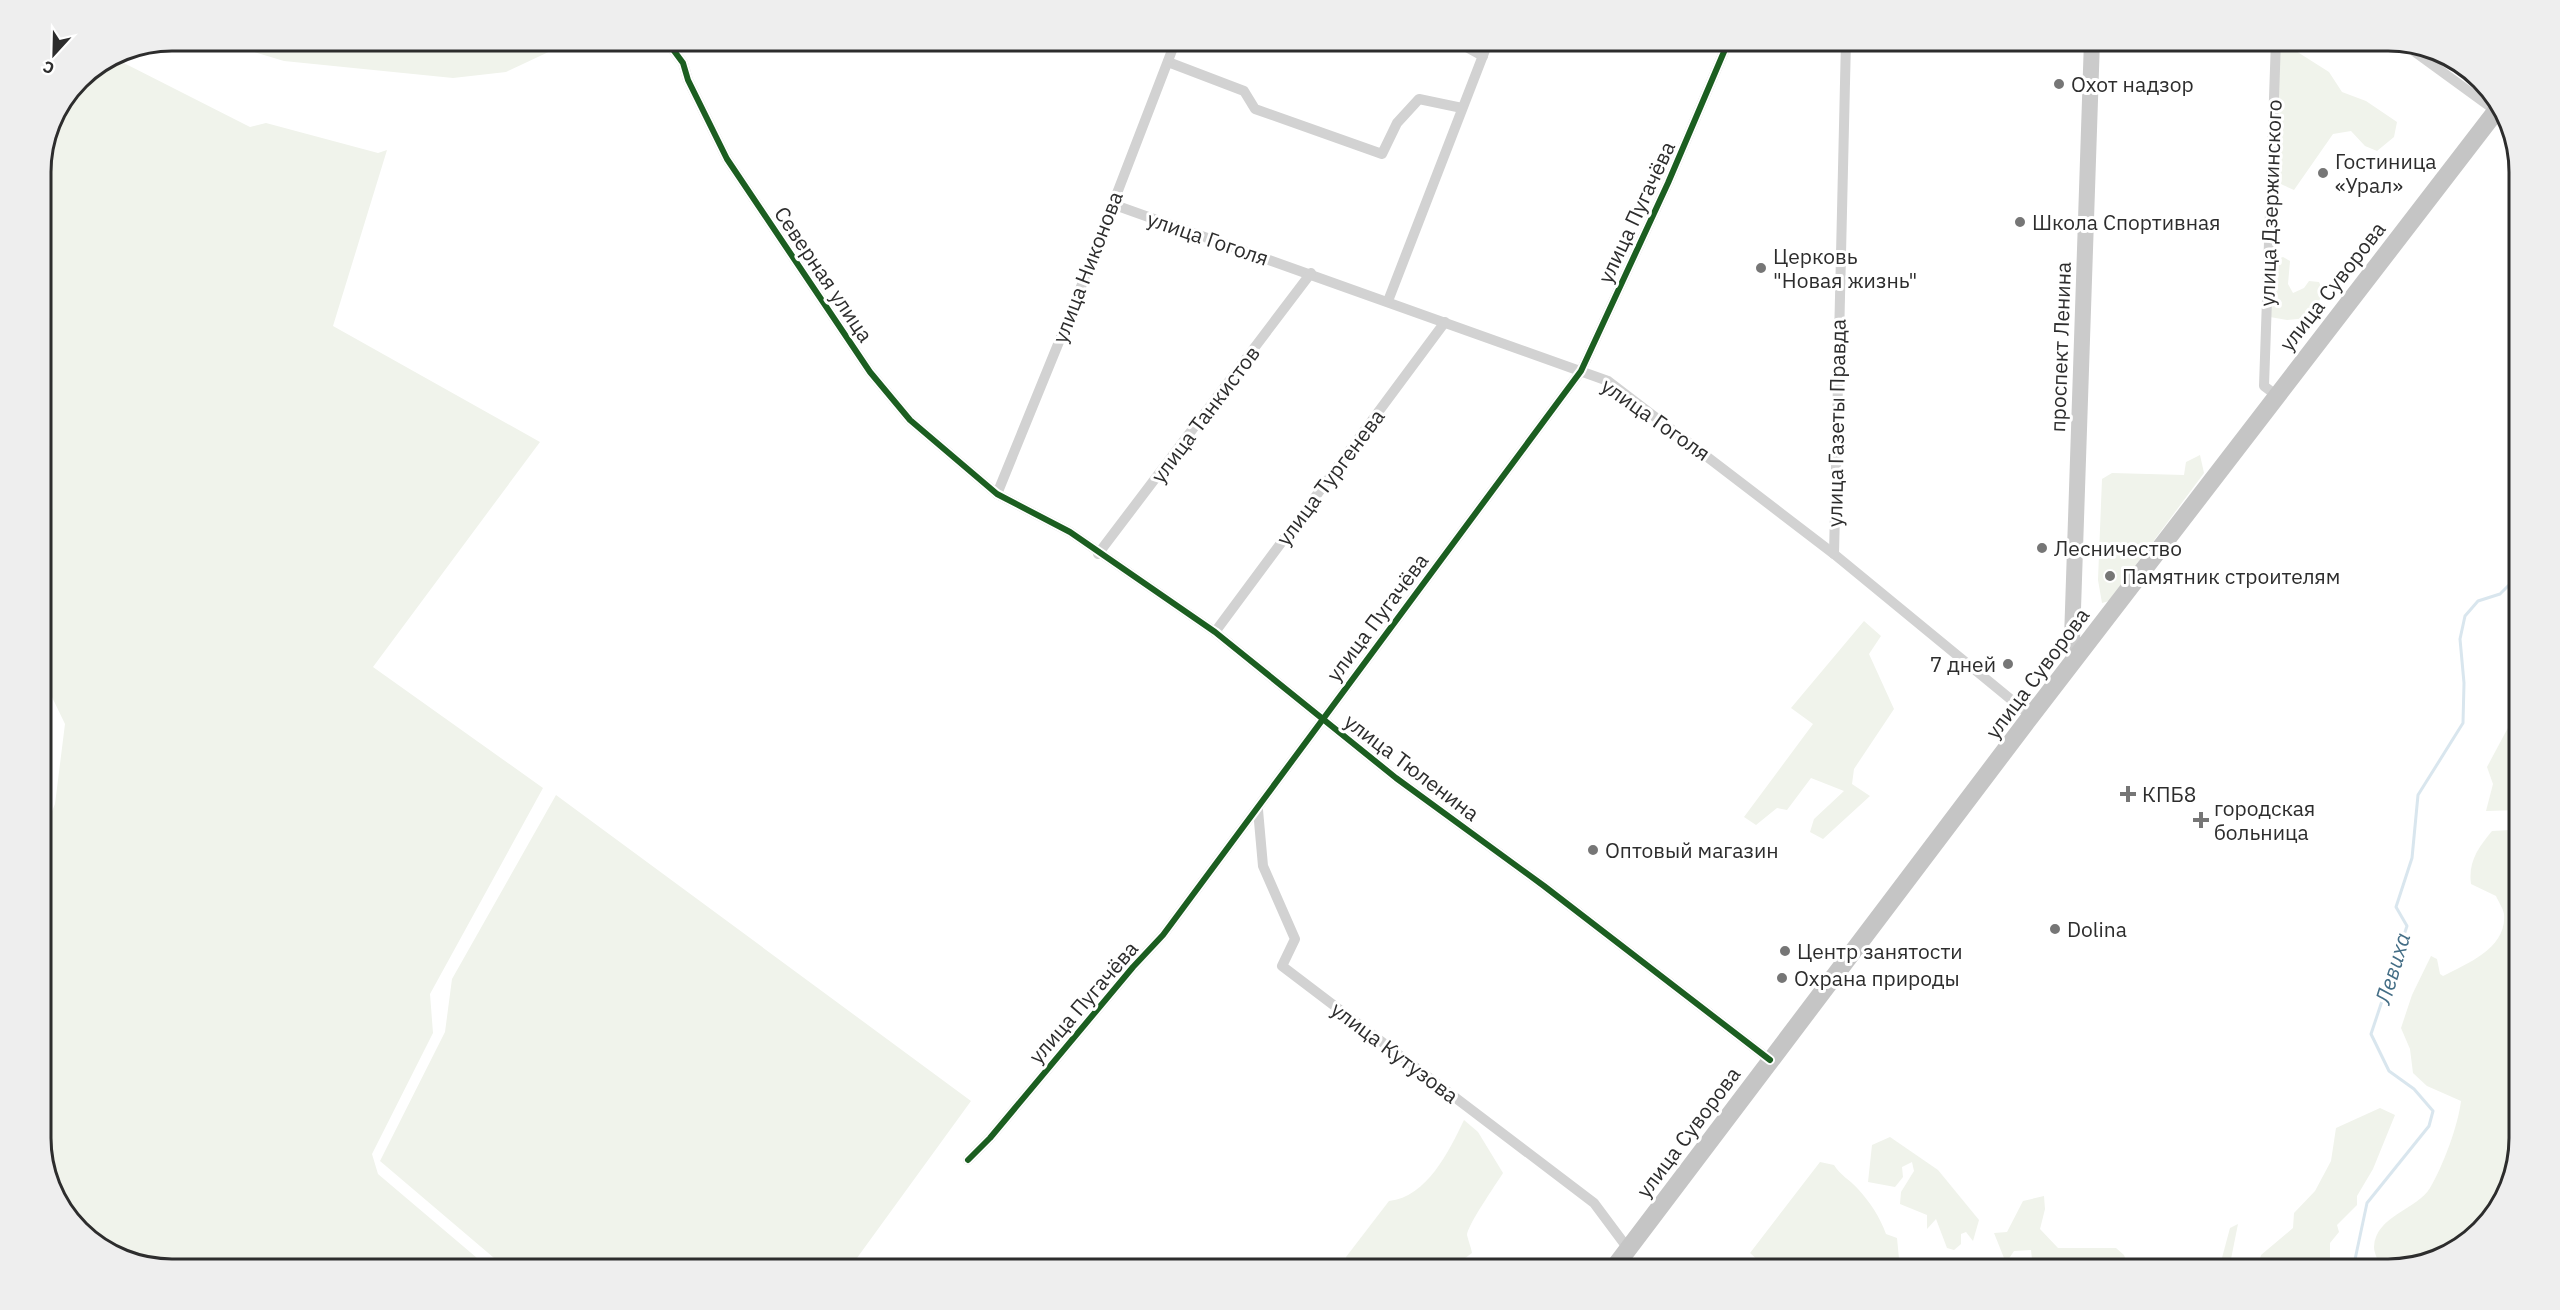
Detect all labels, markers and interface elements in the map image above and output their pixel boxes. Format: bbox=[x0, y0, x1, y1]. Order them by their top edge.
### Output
north arrow bbox=[24, 24, 84, 84]
text: С bbox=[40, 57, 57, 79]
place label: Охот надзор bbox=[2071, 70, 2194, 98]
marker: Охот надзор bbox=[2052, 77, 2066, 91]
street label: улица Дзержинского bbox=[2252, 99, 2288, 307]
street label: улица Пугачёва bbox=[1591, 136, 1681, 288]
place label: Гостиница «Урал» bbox=[2335, 147, 2437, 199]
marker: Гостиница «Урал» bbox=[2316, 166, 2330, 180]
street label: улица Никонова bbox=[1045, 187, 1129, 347]
street label: Северная улица bbox=[768, 201, 880, 347]
street label: улица Гоголя bbox=[1144, 204, 1272, 272]
place label: Школа Спортивная bbox=[2032, 208, 2221, 236]
marker: Школа Спортивная bbox=[2013, 215, 2027, 229]
street label: улица Суворова bbox=[2273, 216, 2391, 356]
place label: Церковь "Новая жизнь" bbox=[1773, 242, 1917, 294]
marker: Церковь "Новая жизнь" bbox=[1754, 261, 1768, 275]
street label: проспект Ленина bbox=[2043, 261, 2077, 433]
street label: улица Газеты Правда bbox=[1820, 319, 1852, 527]
street label: улица Танкистов bbox=[1144, 340, 1266, 488]
street label: улица Гоголя bbox=[1596, 371, 1716, 467]
street label: улица Тургенева bbox=[1269, 403, 1391, 551]
place label: Лесничество bbox=[2054, 534, 2182, 562]
marker: Лесничество bbox=[2035, 541, 2049, 555]
street label: улица Пугачёва bbox=[1320, 547, 1434, 687]
place label: Памятник строителям bbox=[2122, 562, 2340, 590]
marker: Памятник строителям bbox=[2103, 569, 2117, 583]
street label: улица Суворова bbox=[1979, 602, 2095, 744]
place label: 7 дней bbox=[1930, 650, 1996, 678]
marker: 7 дней bbox=[2001, 657, 2015, 671]
street label: улица Тюленина bbox=[1339, 707, 1485, 827]
place label: КПБ8 bbox=[2142, 780, 2196, 808]
marker: КПБ8 bbox=[2119, 785, 2137, 803]
place label: городская больница bbox=[2214, 794, 2315, 846]
marker: городская больница bbox=[2192, 811, 2210, 829]
place label: Оптовый магазин bbox=[1605, 836, 1779, 864]
marker: Оптовый магазин bbox=[1586, 843, 1600, 857]
place label: Dolina bbox=[2067, 915, 2127, 943]
marker: Dolina bbox=[2048, 922, 2062, 936]
water label: Левиха bbox=[2367, 929, 2417, 1008]
street label: улица Пугачёва bbox=[1022, 935, 1144, 1069]
place label: Центр занятости bbox=[1797, 937, 1963, 965]
marker: Центр занятости bbox=[1778, 944, 1792, 958]
place label: Охрана природы bbox=[1794, 964, 1960, 992]
marker: Охрана природы bbox=[1775, 971, 1789, 985]
street label: улица Кутузова bbox=[1326, 995, 1464, 1109]
street label: улица Суворова bbox=[1630, 1061, 1746, 1203]

